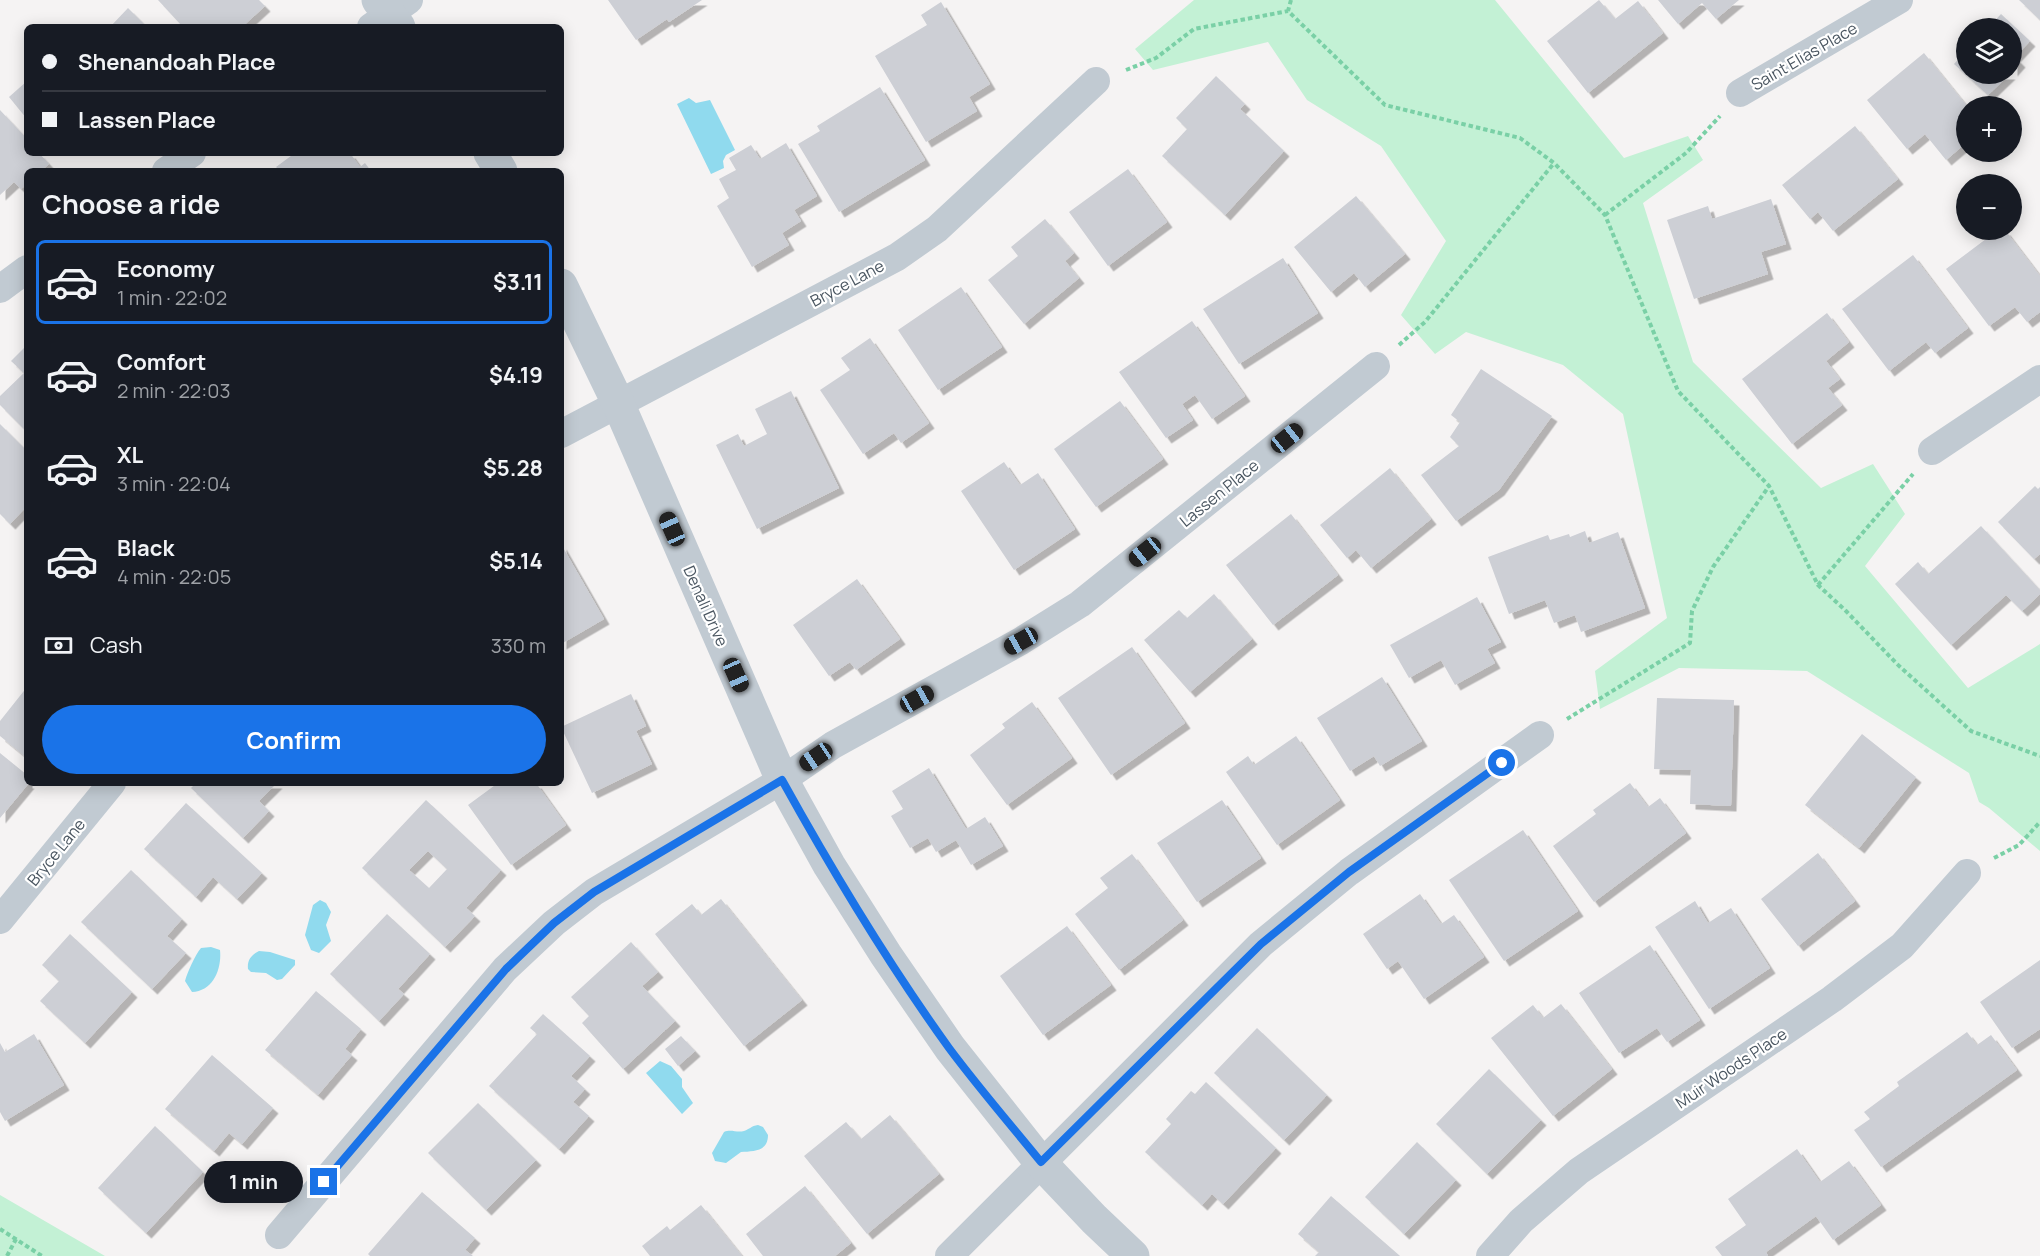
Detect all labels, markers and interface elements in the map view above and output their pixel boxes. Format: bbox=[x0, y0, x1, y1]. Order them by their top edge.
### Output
street label: Saint Elias Place bbox=[1747, 17, 1861, 95]
map controls bbox=[1956, 18, 2022, 240]
button: layers bbox=[1956, 18, 2022, 84]
text: Shenandoah Place bbox=[78, 47, 276, 77]
button: + bbox=[1956, 96, 2022, 162]
text: Lassen Place bbox=[78, 105, 216, 135]
button: − bbox=[1956, 174, 2022, 240]
text: Choose a ride bbox=[42, 185, 220, 222]
text: Economy bbox=[117, 254, 215, 284]
street label: Bryce Lane bbox=[806, 254, 888, 312]
icon: car bbox=[45, 255, 99, 309]
text: $3.11 bbox=[493, 267, 543, 297]
text: 1 min · 22:02 bbox=[117, 284, 227, 311]
text: Comfort bbox=[117, 347, 206, 377]
icon: car bbox=[45, 348, 99, 402]
text: $4.19 bbox=[489, 360, 543, 390]
text: 2 min · 22:03 bbox=[117, 377, 230, 404]
car bbox=[1267, 420, 1307, 456]
text: XL bbox=[117, 440, 143, 470]
icon: car bbox=[45, 441, 99, 495]
text: $5.28 bbox=[483, 453, 543, 483]
street label: Lassen Place bbox=[1175, 454, 1263, 532]
text: 3 min · 22:04 bbox=[117, 470, 231, 497]
car bbox=[656, 509, 688, 549]
text: Black bbox=[117, 533, 174, 563]
icon: car bbox=[45, 534, 99, 588]
car bbox=[1125, 534, 1165, 570]
text: $5.14 bbox=[489, 546, 543, 576]
street label: Denali Drive bbox=[678, 562, 734, 650]
text: 4 min · 22:05 bbox=[117, 563, 231, 590]
car bbox=[1001, 624, 1041, 658]
icon: cash bbox=[42, 629, 75, 662]
text: Cash bbox=[90, 630, 143, 660]
text: 330 m bbox=[491, 632, 546, 659]
car bbox=[720, 655, 752, 695]
car bbox=[897, 682, 937, 716]
button: Confirm bbox=[42, 705, 546, 774]
car bbox=[796, 739, 836, 775]
route start bbox=[1488, 749, 1515, 776]
street label: Bryce Lane bbox=[22, 814, 90, 890]
street label: Muir Woods Place bbox=[1671, 1023, 1791, 1113]
callout: 1 min bbox=[204, 1161, 303, 1203]
text: 1 min bbox=[229, 1168, 278, 1195]
route end bbox=[310, 1168, 337, 1195]

